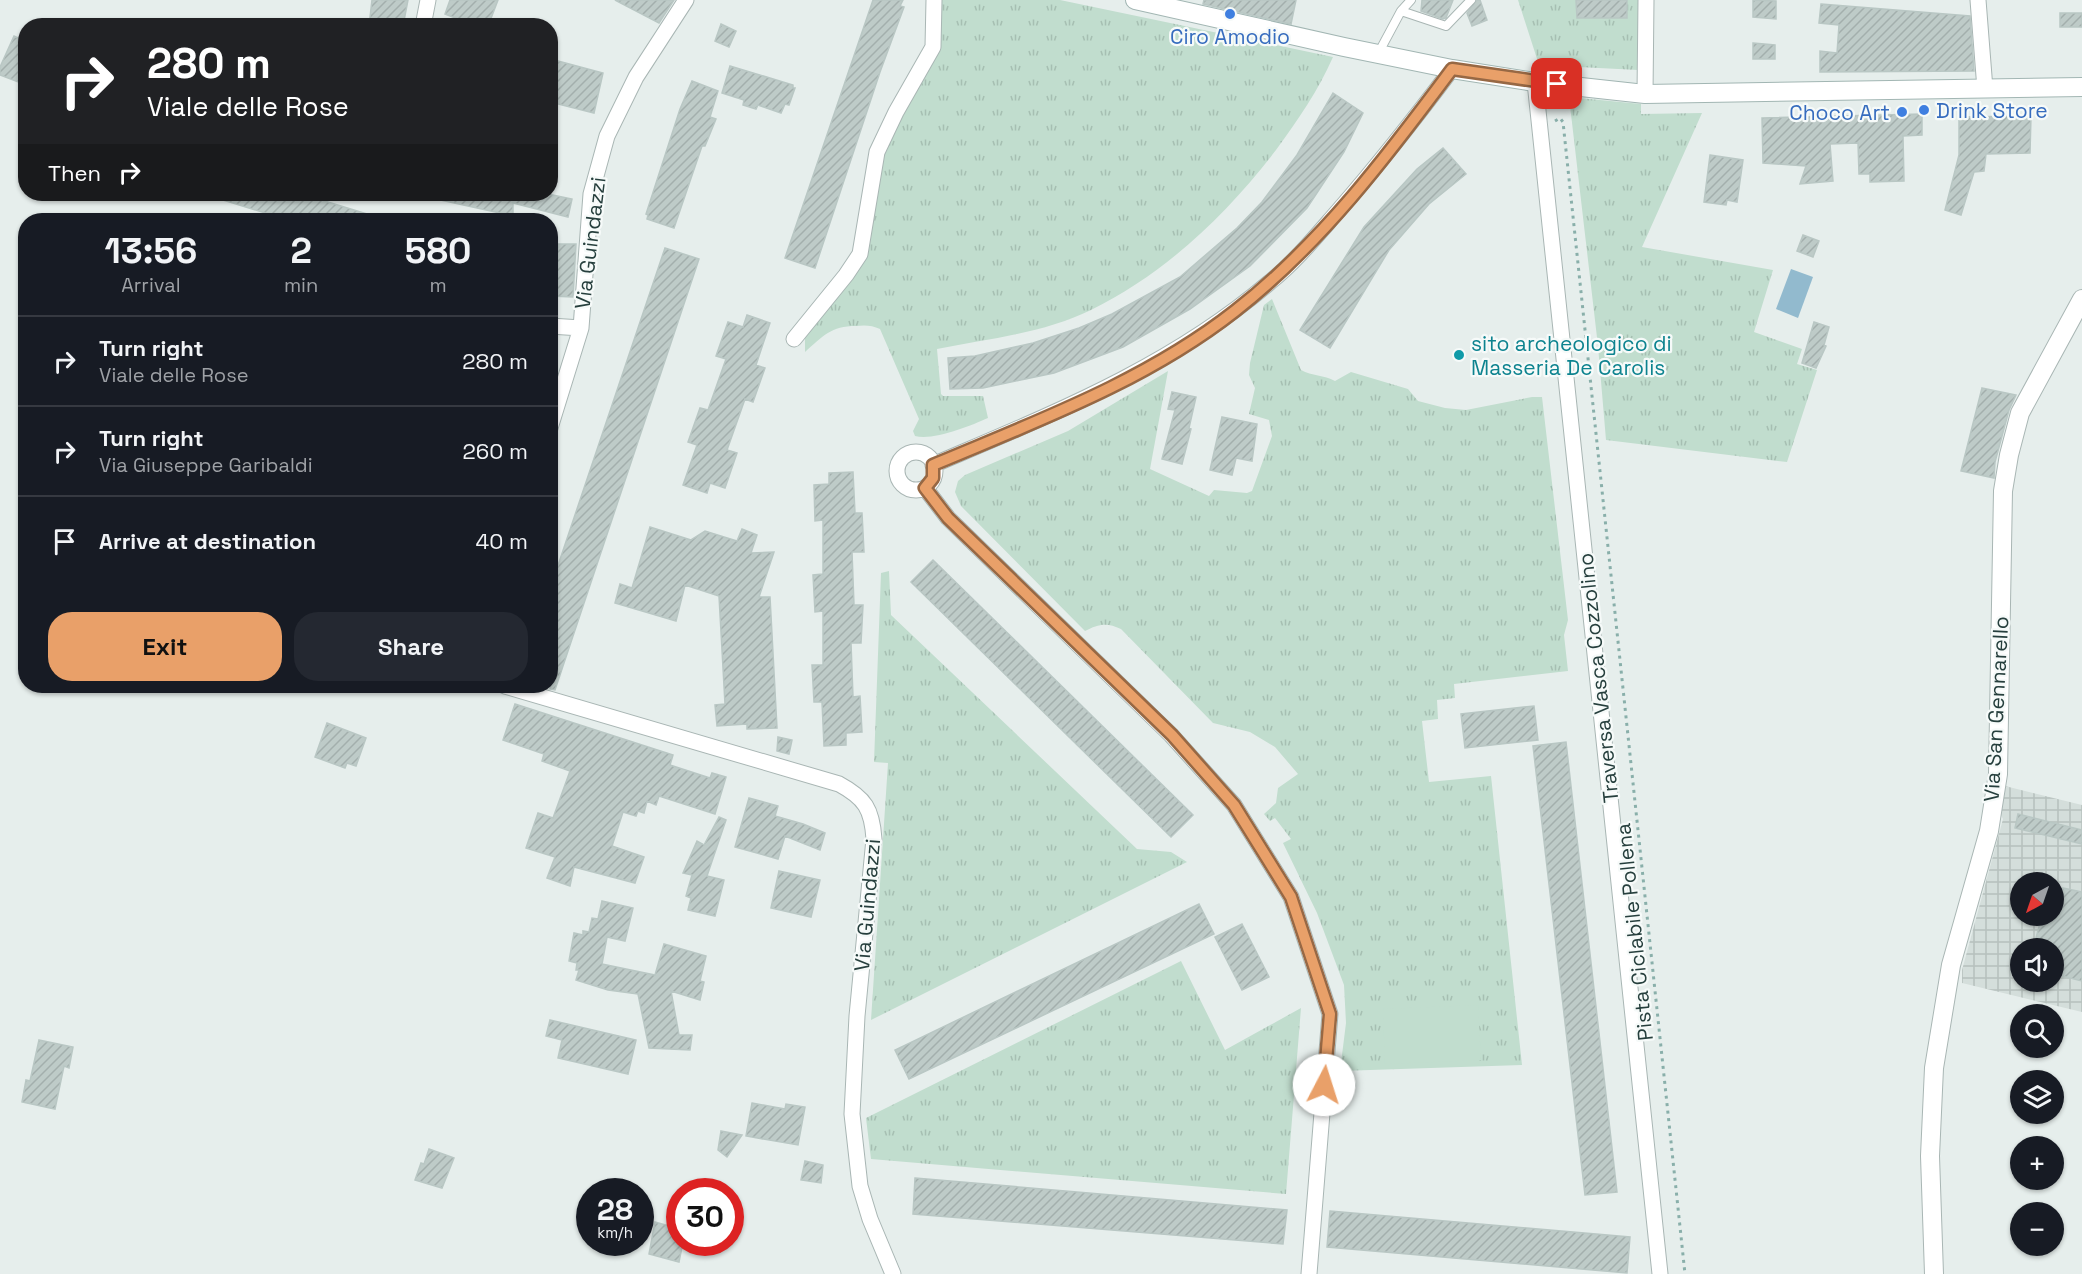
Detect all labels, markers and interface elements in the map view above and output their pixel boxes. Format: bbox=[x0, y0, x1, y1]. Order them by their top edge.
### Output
marker: Ciro Amodio bbox=[1223, 7, 1237, 21]
place label: Ciro Amodio bbox=[1170, 23, 1290, 50]
text: 280 m bbox=[147, 37, 271, 90]
icon: right bbox=[48, 42, 126, 120]
pin bbox=[1531, 58, 1582, 109]
icon: arrive bbox=[1540, 67, 1573, 100]
text: Viale delle Rose bbox=[147, 89, 349, 124]
place label: Drink Store bbox=[1936, 97, 2048, 124]
place label: Choco Art bbox=[1789, 99, 1890, 126]
marker: Drink Store bbox=[1917, 103, 1931, 117]
marker: Choco Art bbox=[1895, 105, 1909, 119]
icon: right bbox=[113, 156, 146, 189]
text: Then bbox=[48, 159, 101, 187]
street label: Via Guindazzi bbox=[568, 175, 612, 311]
text: 13:56 bbox=[105, 228, 197, 274]
text: 2 bbox=[290, 228, 312, 274]
text: 580 bbox=[405, 228, 471, 274]
text: Arrival bbox=[121, 272, 181, 298]
text: min bbox=[284, 272, 318, 298]
text: m bbox=[430, 272, 447, 298]
place label: sito archeologico di Masseria De Carolis bbox=[1471, 330, 1672, 381]
text: Turn right bbox=[99, 334, 204, 362]
icon: right bbox=[48, 345, 81, 378]
text: 280 m bbox=[462, 347, 528, 375]
marker: sito archeologico di Masseria De Carolis bbox=[1452, 348, 1466, 362]
text: Viale delle Rose bbox=[99, 362, 249, 388]
text: Turn right bbox=[99, 424, 204, 452]
icon: right bbox=[48, 435, 81, 468]
text: 260 m bbox=[463, 437, 528, 465]
text: Via Giuseppe Garibaldi bbox=[99, 452, 313, 478]
icon: arrive bbox=[48, 525, 81, 558]
text: Arrive at destination bbox=[99, 527, 316, 555]
text: 40 m bbox=[476, 527, 528, 555]
street label: Traversa Vasca Cozzolino bbox=[1571, 552, 1625, 804]
button: Exit bbox=[48, 612, 282, 681]
button: Share bbox=[294, 612, 528, 681]
street label: Via San Gennarello bbox=[1978, 615, 2014, 803]
street label: Pista Ciclabile Pollena bbox=[1609, 822, 1659, 1042]
street label: Via Guindazzi bbox=[848, 838, 886, 972]
north arrow bbox=[2010, 872, 2064, 926]
map controls bbox=[2010, 872, 2064, 1256]
button: sound bbox=[2010, 938, 2064, 992]
button: search bbox=[2010, 1004, 2064, 1058]
position arrow bbox=[1292, 1053, 1356, 1117]
button: layers bbox=[2010, 1070, 2064, 1124]
button: + bbox=[2010, 1136, 2064, 1190]
speed limit sign: 30 bbox=[666, 1178, 744, 1256]
text: 28 bbox=[597, 1190, 633, 1229]
button: − bbox=[2010, 1202, 2064, 1256]
text: km/h bbox=[597, 1223, 633, 1242]

